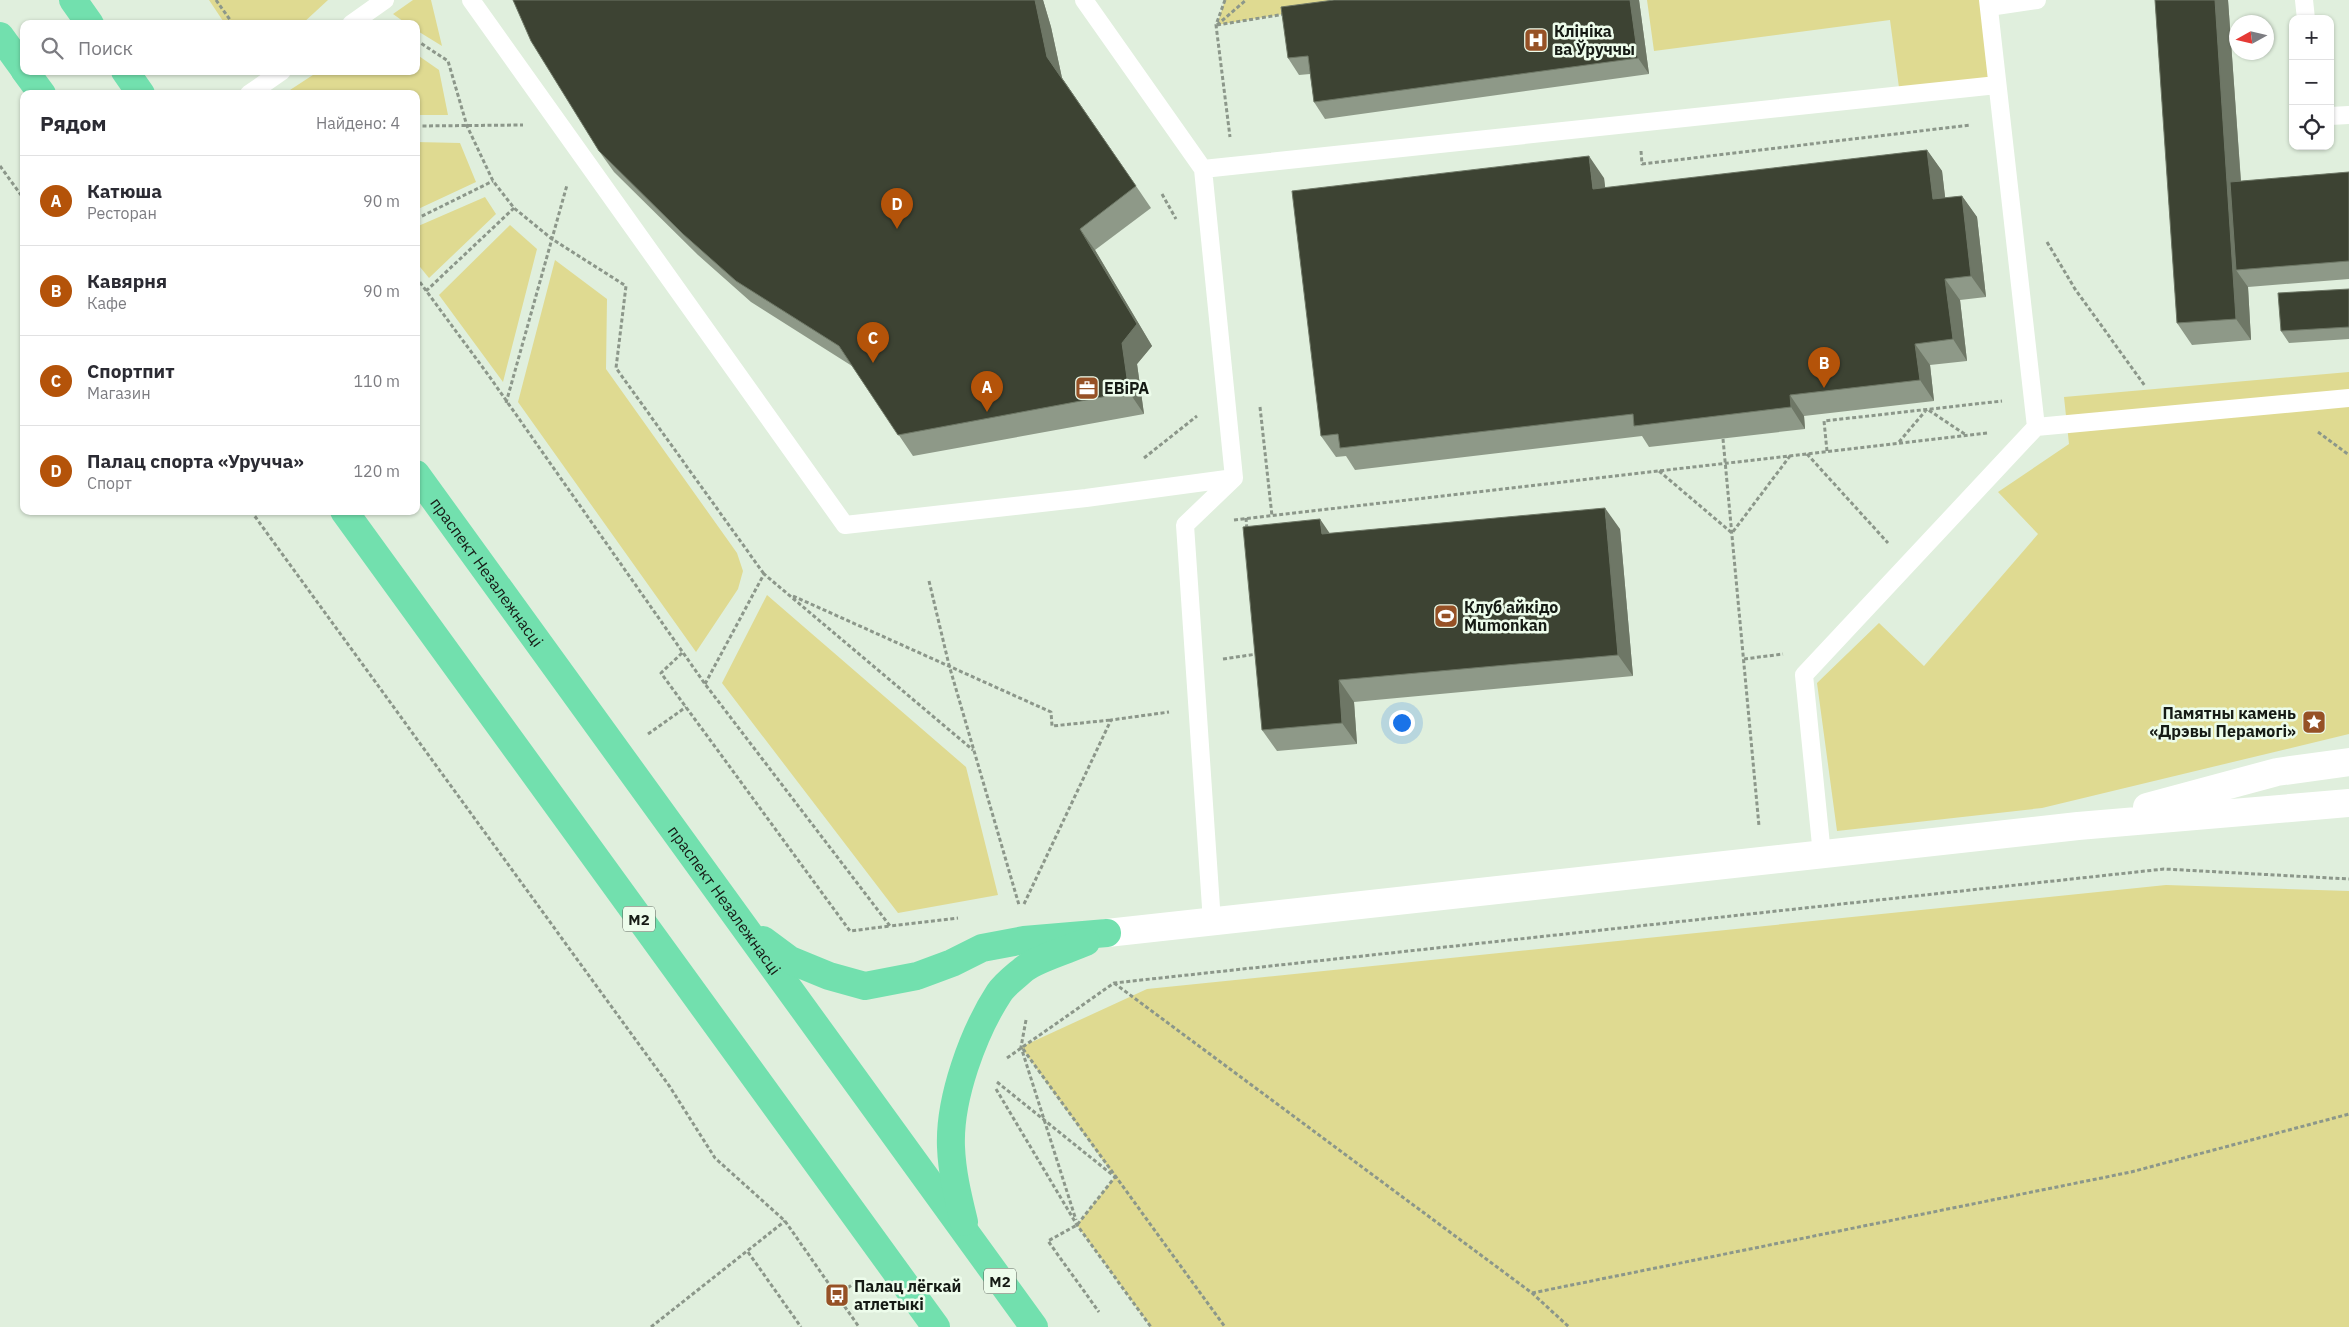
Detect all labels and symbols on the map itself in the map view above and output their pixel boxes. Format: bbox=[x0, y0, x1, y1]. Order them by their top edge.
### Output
north arrow bbox=[2229, 15, 2274, 60]
place label: Клініка ва Ўруччы bbox=[1554, 21, 1635, 59]
hospital icon: Клініка ва Ўруччы bbox=[1523, 27, 1549, 53]
pin: D bbox=[881, 188, 913, 229]
pin: C bbox=[857, 322, 889, 363]
pin: B bbox=[1808, 347, 1840, 388]
pin: A bbox=[971, 371, 1003, 412]
office icon: ЕВіРА bbox=[1074, 375, 1100, 401]
place label: ЕВіРА bbox=[1104, 378, 1149, 398]
street label: праспект Незалежнасці bbox=[426, 493, 548, 651]
place label: Клуб айкідо Mumonkan bbox=[1464, 597, 1558, 635]
sports icon: Клуб айкідо Mumonkan bbox=[1433, 603, 1459, 629]
place label: Памятны камень «Дрэвы Перамогі» bbox=[2149, 703, 2296, 741]
place icon: Памятны камень «Дрэвы Перамогі» bbox=[2301, 709, 2327, 735]
your location bbox=[1389, 710, 1415, 736]
street label: праспект Незалежнасці bbox=[664, 821, 785, 979]
road number: М2 bbox=[623, 906, 655, 932]
road number: М2 bbox=[984, 1268, 1016, 1294]
place label: Палац лёгкай атлетыкі bbox=[854, 1276, 961, 1314]
bus stop icon: Палац лёгкай атлетыкі bbox=[824, 1282, 850, 1308]

